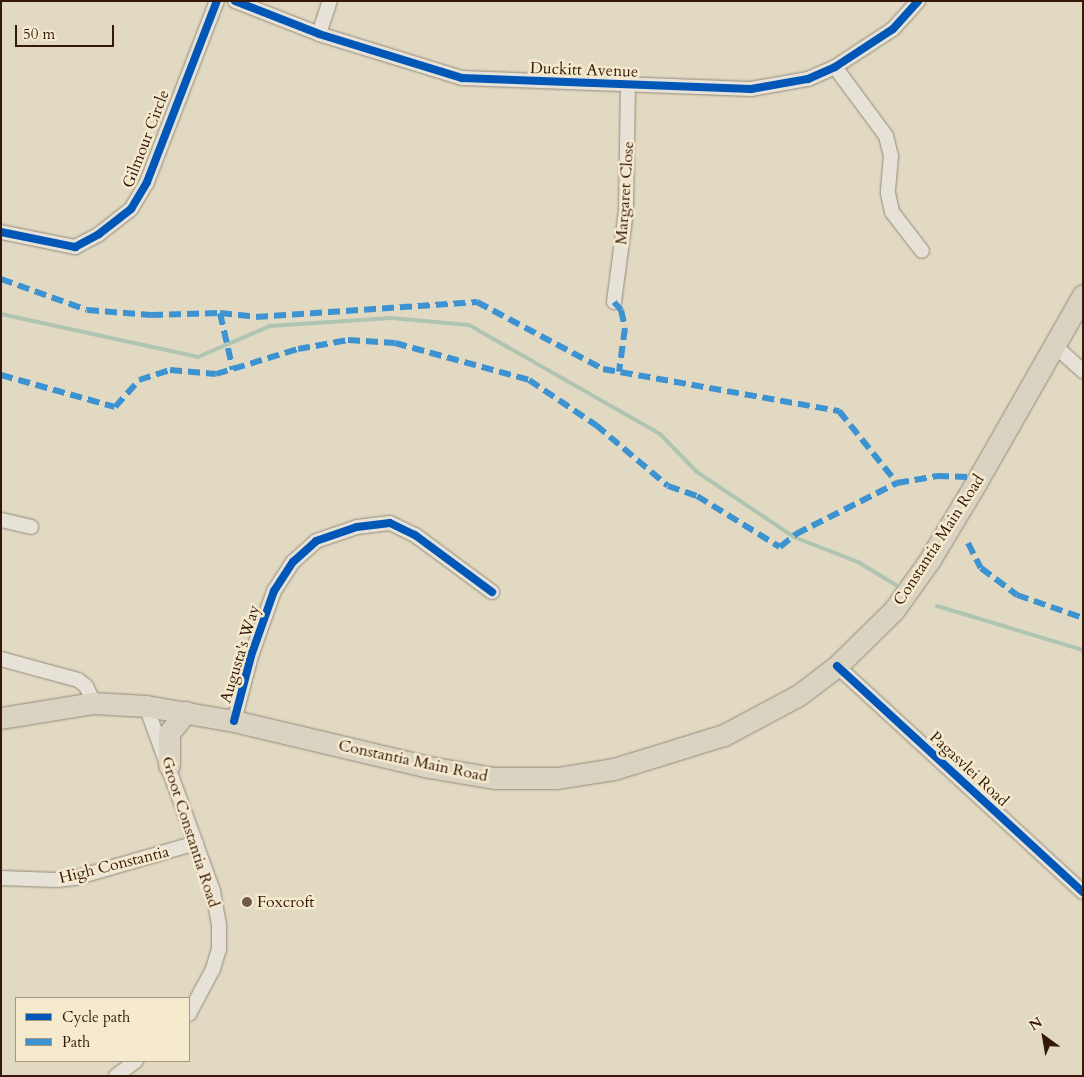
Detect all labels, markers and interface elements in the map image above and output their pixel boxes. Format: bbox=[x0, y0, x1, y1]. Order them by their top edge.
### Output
scale bar bbox=[18, 15, 116, 47]
text: 50 m bbox=[23, 24, 55, 44]
street label: Duckitt Avenue bbox=[529, 59, 639, 81]
street label: Gilmour Circle bbox=[118, 87, 174, 191]
street label: Margaret Close bbox=[612, 141, 638, 245]
street label: Constantia Main Road bbox=[890, 471, 988, 609]
street label: Augusta's Way bbox=[216, 603, 264, 705]
street label: Pagasvlei Road bbox=[926, 728, 1012, 810]
street label: Constantia Main Road bbox=[337, 736, 489, 786]
street label: Groot Constantia Road bbox=[157, 754, 223, 910]
street label: High Constantia bbox=[57, 842, 171, 888]
place label: Foxcroft bbox=[257, 892, 314, 912]
marker: Foxcroft bbox=[241, 896, 253, 908]
legend bbox=[15, 997, 190, 1062]
text: Cycle path bbox=[62, 1007, 130, 1027]
north arrow bbox=[1019, 1012, 1069, 1062]
text: N bbox=[1026, 1013, 1046, 1035]
text: Path bbox=[62, 1032, 90, 1052]

